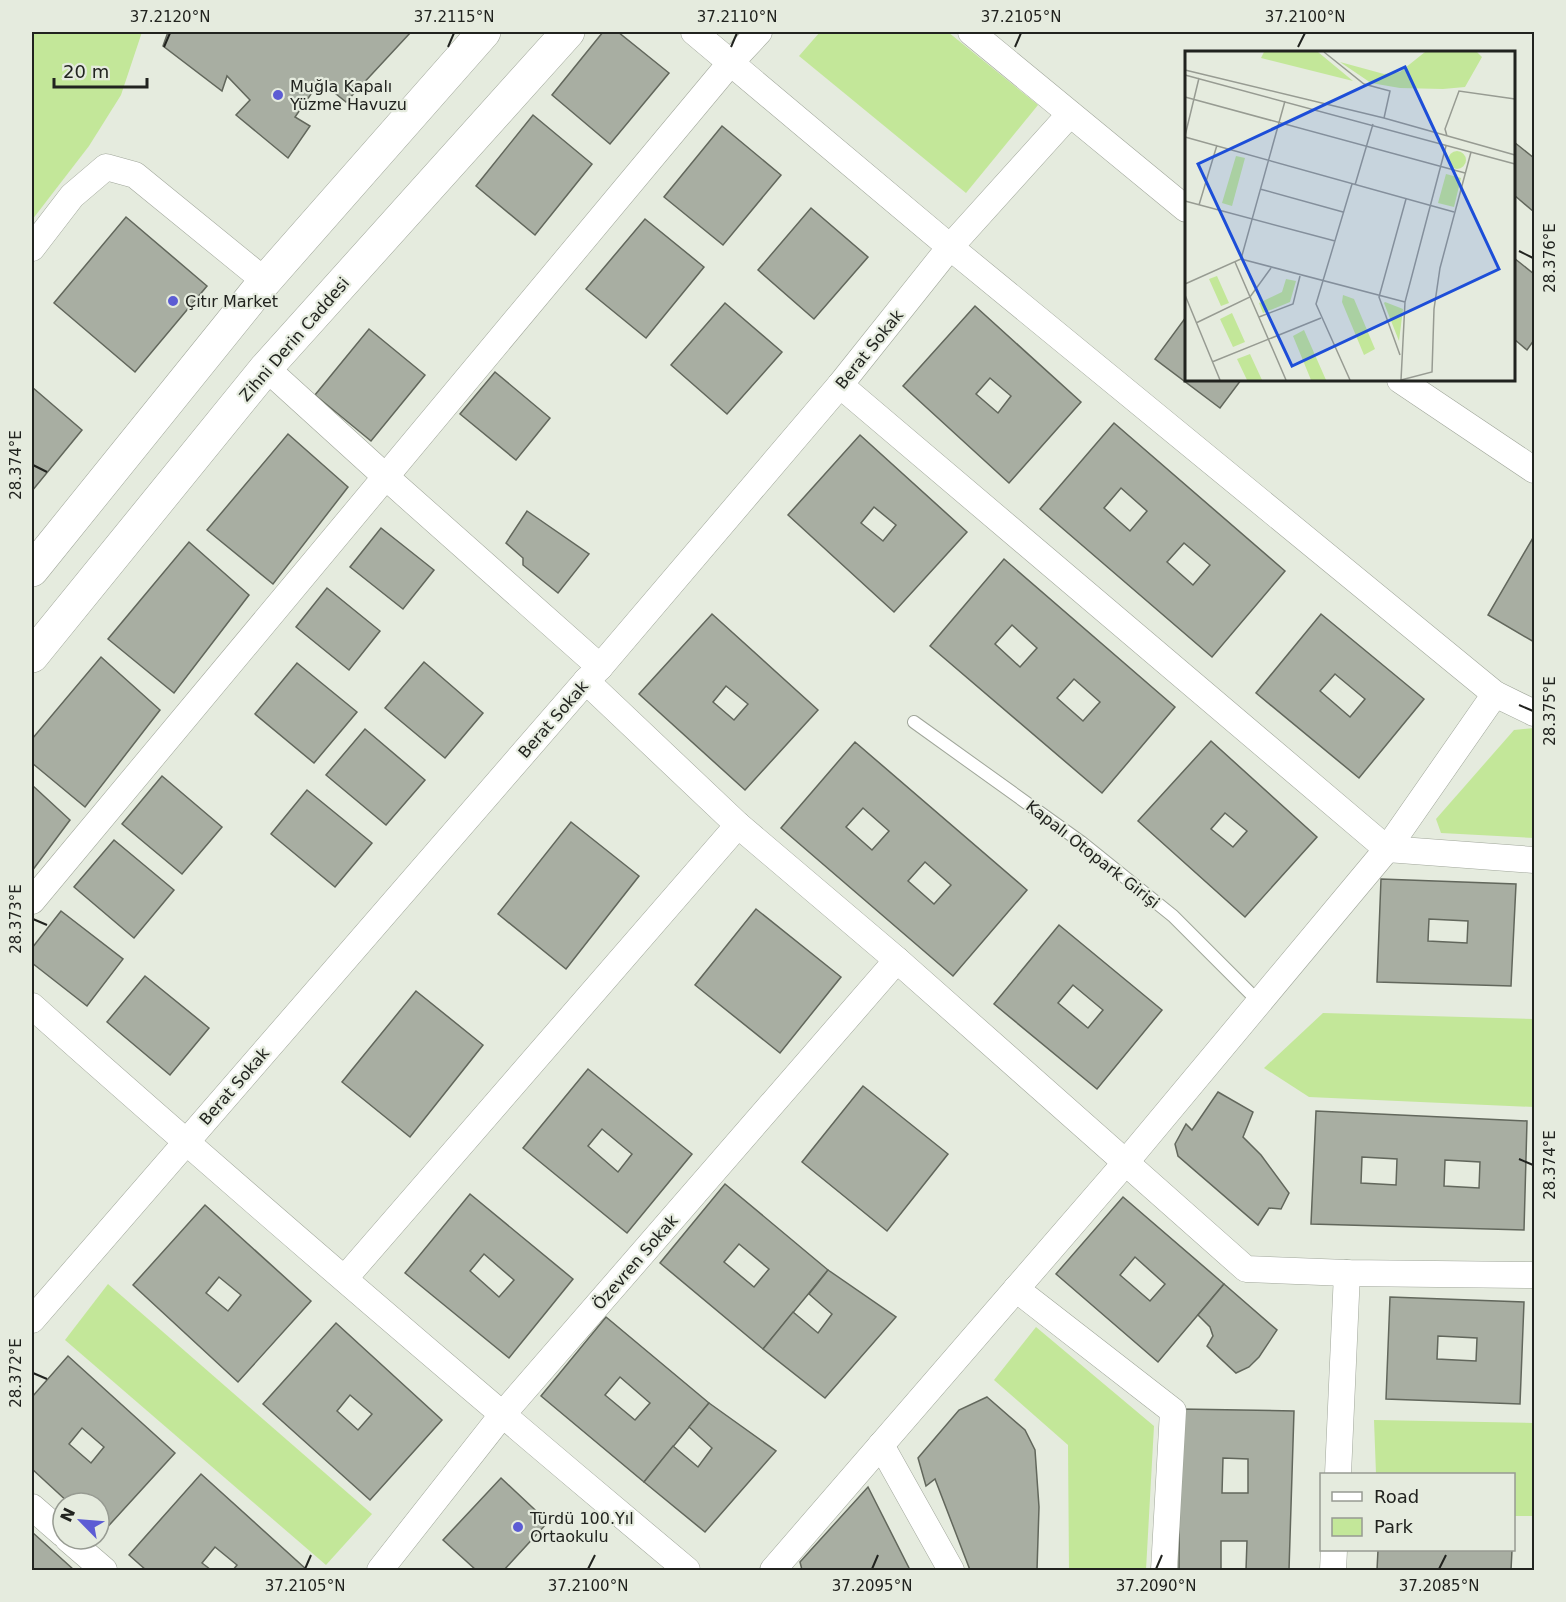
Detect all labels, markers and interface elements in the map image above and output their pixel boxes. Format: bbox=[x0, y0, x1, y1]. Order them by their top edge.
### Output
text: 37.2120°N bbox=[130, 8, 210, 26]
text: 37.2115°N bbox=[414, 8, 494, 26]
text: 37.2110°N bbox=[697, 8, 777, 26]
text: 37.2105°N bbox=[981, 8, 1061, 26]
text: 37.2100°N bbox=[1265, 8, 1345, 26]
scale bar bbox=[54, 51, 147, 89]
inset map bbox=[1185, 51, 1515, 381]
text: 20 m bbox=[63, 61, 109, 82]
place label: Muğla Kapalı Yüzme Havuzu bbox=[289, 77, 407, 114]
marker: Muğla Kapalı Yüzme Havuzu bbox=[271, 88, 285, 102]
text: 28.376°E bbox=[1541, 223, 1559, 293]
street label: Zihni Derin Caddesi bbox=[236, 274, 353, 405]
place label: Çıtır Market bbox=[185, 292, 278, 311]
marker: Çıtır Market bbox=[166, 294, 180, 308]
street label: Berat Sokak bbox=[832, 305, 908, 393]
text: 28.374°E bbox=[7, 430, 25, 500]
street label: Berat Sokak bbox=[515, 676, 593, 762]
text: 28.375°E bbox=[1541, 676, 1559, 746]
street label: Kapalı Otopark Girişi bbox=[1022, 796, 1163, 912]
text: 28.373°E bbox=[7, 884, 25, 954]
street label: Berat Sokak bbox=[196, 1043, 274, 1129]
text: 28.374°E bbox=[1541, 1130, 1559, 1200]
street label: Özevren Sokak bbox=[589, 1210, 682, 1314]
text: 28.372°E bbox=[7, 1338, 25, 1408]
legend bbox=[1320, 1473, 1515, 1551]
text: Road bbox=[1374, 1486, 1419, 1507]
north arrow bbox=[51, 1491, 111, 1551]
text: N bbox=[56, 1505, 79, 1525]
place label: Türdü 100.Yıl Ortaokulu bbox=[529, 1509, 634, 1546]
text: Park bbox=[1374, 1516, 1413, 1537]
marker: Türdü 100.Yıl Ortaokulu bbox=[511, 1520, 525, 1534]
text: 37.2105°N bbox=[265, 1577, 345, 1595]
text: 37.2100°N bbox=[548, 1577, 628, 1595]
text: 37.2095°N bbox=[832, 1577, 912, 1595]
text: 37.2090°N bbox=[1116, 1577, 1196, 1595]
text: 37.2085°N bbox=[1399, 1577, 1479, 1595]

